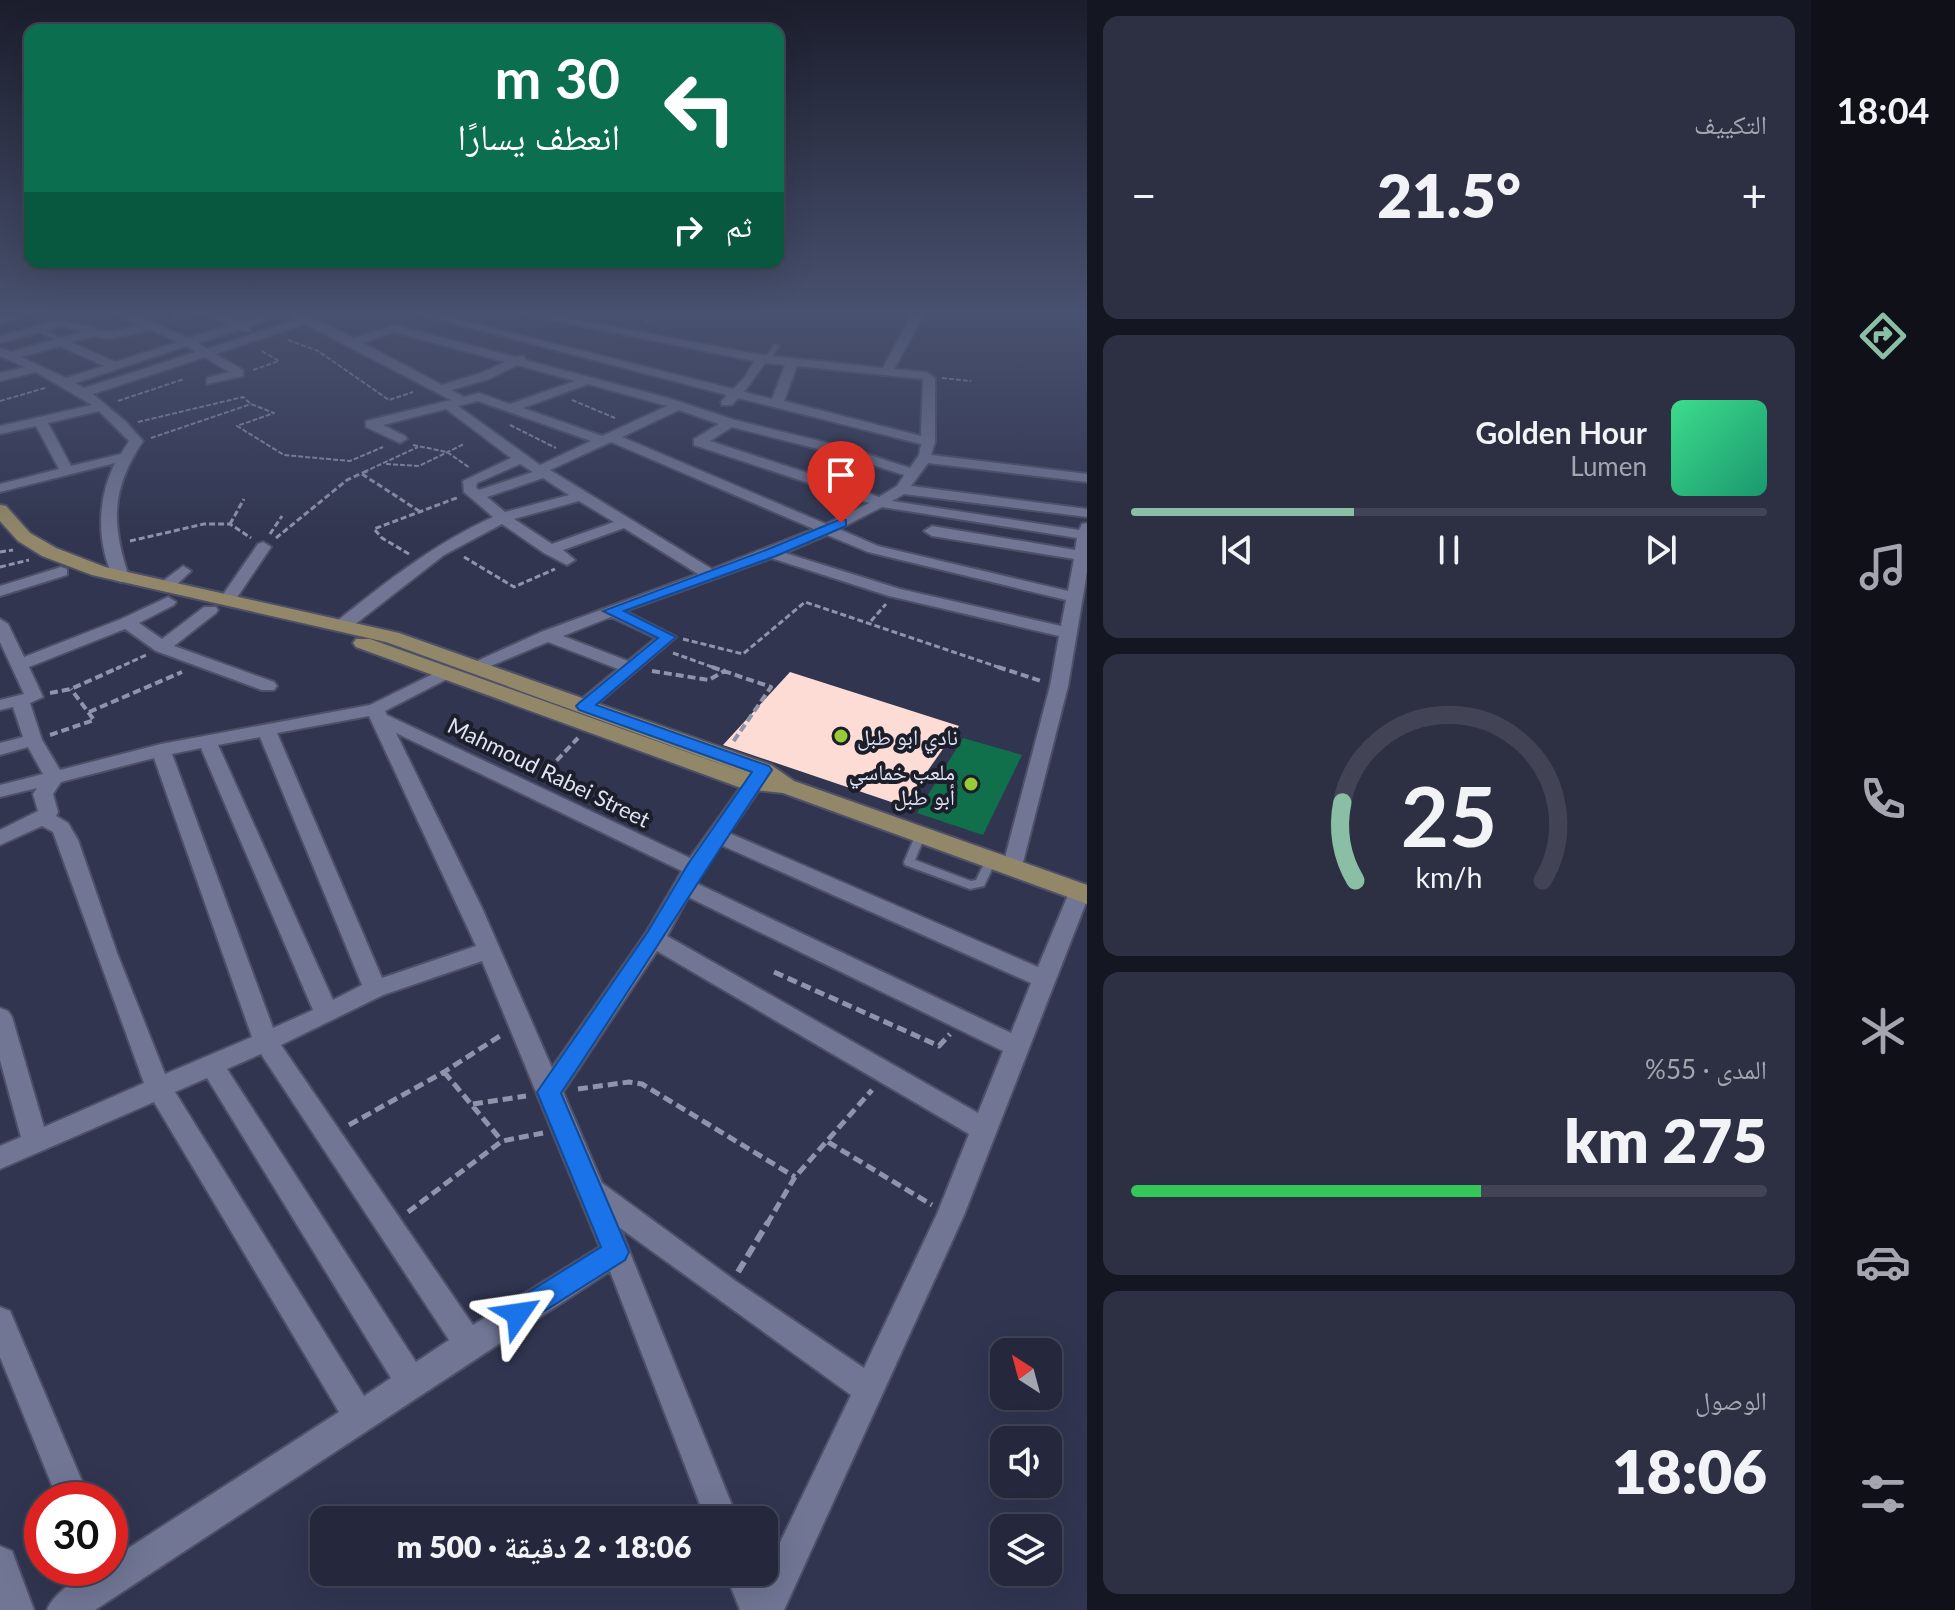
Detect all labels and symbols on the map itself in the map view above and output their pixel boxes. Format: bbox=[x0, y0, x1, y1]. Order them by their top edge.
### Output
pin bbox=[807, 441, 875, 523]
street label: Mahmoud Rabei Street bbox=[444, 711, 655, 833]
place label: نادي ابو طبل bbox=[857, 723, 958, 754]
marker: نادي ابو طبل bbox=[832, 727, 850, 745]
place label: ملعب خماسي أبو طبل bbox=[849, 758, 955, 811]
marker: ملعب خماسي أبو طبل bbox=[962, 775, 980, 793]
position arrow bbox=[476, 1272, 560, 1356]
north arrow bbox=[990, 1338, 1062, 1410]
speed limit sign: 30 bbox=[24, 1482, 128, 1586]

